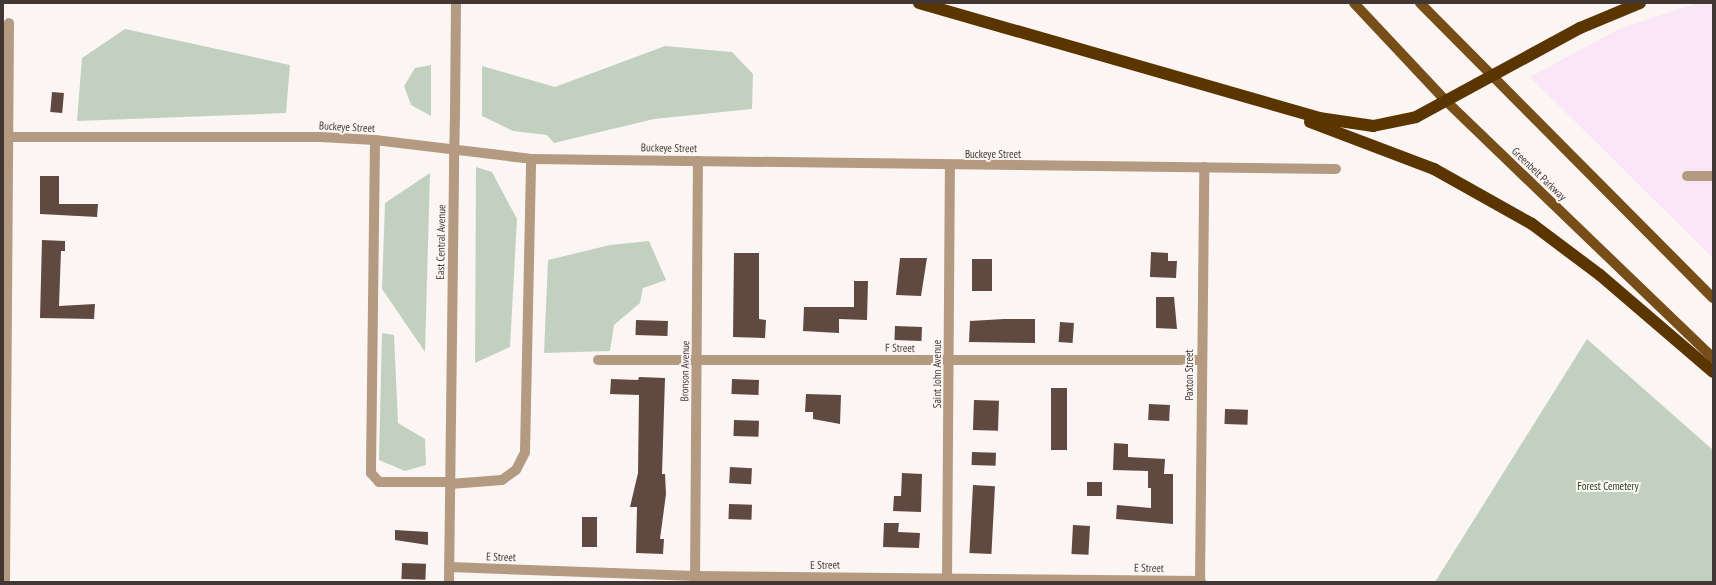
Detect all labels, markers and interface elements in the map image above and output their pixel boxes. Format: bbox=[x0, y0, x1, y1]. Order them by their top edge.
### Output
street label: Buckeye Street bbox=[319, 119, 375, 135]
street label: Buckeye Street bbox=[641, 141, 697, 155]
street label: Greenbelt Parkway bbox=[1509, 145, 1569, 203]
street label: Buckeye Street bbox=[965, 147, 1021, 161]
street label: East Central Avenue bbox=[434, 204, 448, 280]
street label: Bronson Avenue bbox=[678, 340, 692, 402]
street label: Saint John Avenue bbox=[930, 340, 944, 408]
street label: F Street bbox=[885, 341, 915, 355]
street label: Paxton Street bbox=[1182, 349, 1196, 401]
park label: Forest Cemetery bbox=[1577, 479, 1639, 493]
street label: E Street bbox=[486, 550, 516, 564]
street label: E Street bbox=[810, 558, 840, 572]
street label: E Street bbox=[1134, 561, 1164, 575]

